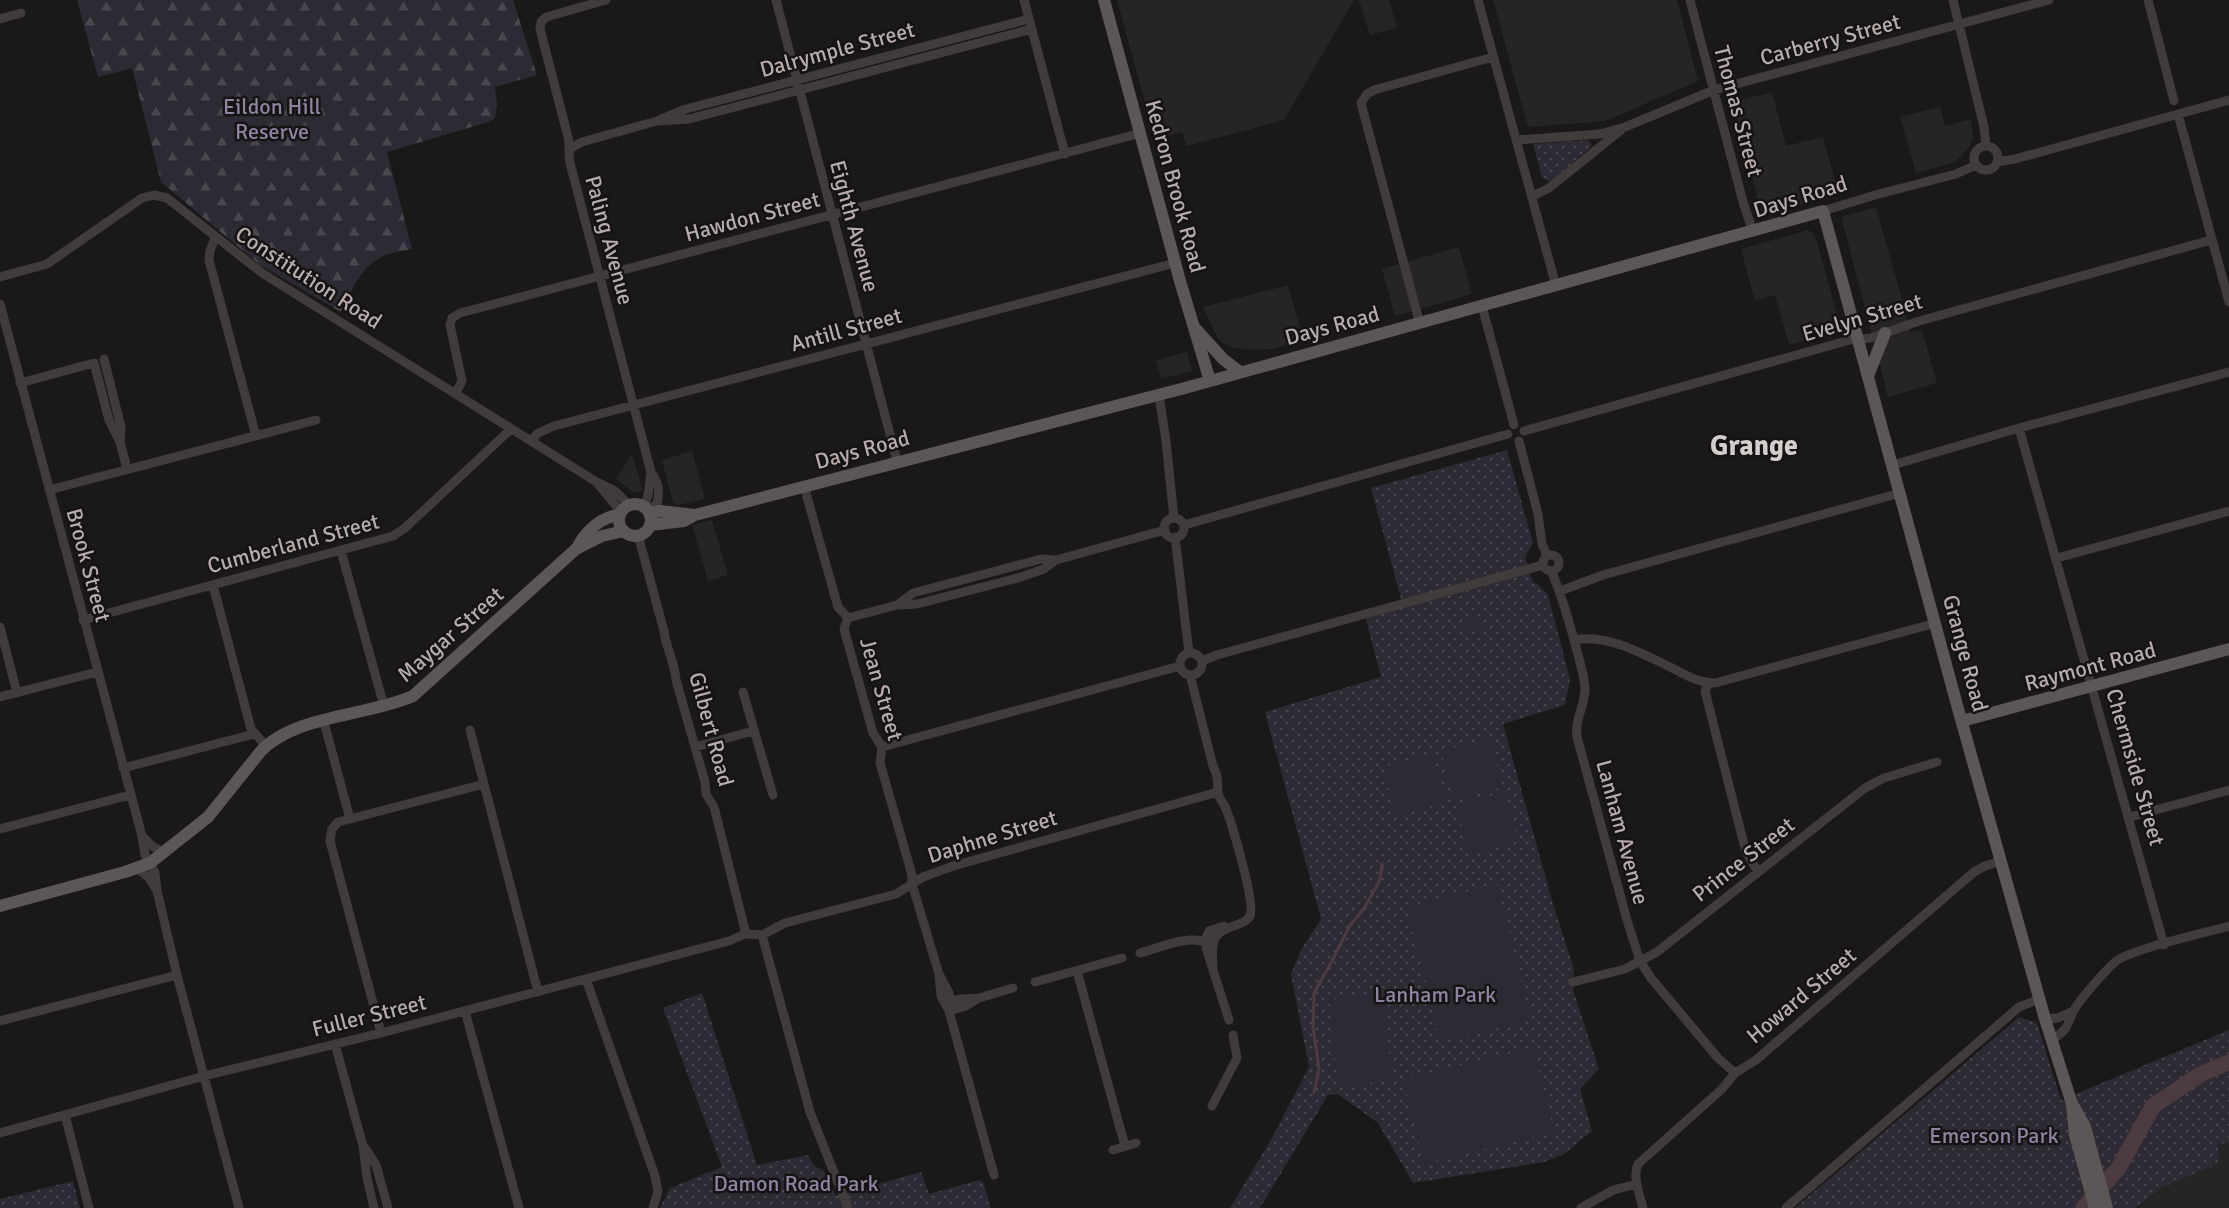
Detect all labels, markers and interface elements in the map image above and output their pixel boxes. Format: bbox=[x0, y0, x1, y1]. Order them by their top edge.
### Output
street label: Carberry Street bbox=[1757, 8, 1904, 71]
street label: Dalrymple Street bbox=[757, 16, 918, 83]
street label: Thomas Street bbox=[1708, 43, 1769, 180]
park label: Eildon Hill Reserve bbox=[223, 93, 321, 145]
street label: Kedron Brook Road bbox=[1139, 97, 1212, 276]
street label: Eighth Avenue bbox=[824, 157, 885, 295]
street label: Days Road bbox=[1750, 169, 1850, 224]
street label: Paling Avenue bbox=[579, 173, 640, 308]
street label: Hawdon Street bbox=[682, 185, 823, 247]
street label: Constitution Road bbox=[231, 220, 387, 335]
street label: Evelyn Street bbox=[1799, 287, 1925, 347]
street label: Days Road bbox=[1282, 300, 1382, 351]
street label: Antill Street bbox=[788, 302, 905, 357]
street label: Days Road bbox=[812, 424, 912, 475]
district label: Grange bbox=[1710, 429, 1798, 463]
street label: Brook Street bbox=[60, 505, 117, 625]
street label: Cumberland Street bbox=[204, 507, 382, 579]
street label: Maygar Street bbox=[392, 581, 509, 688]
street label: Grange Road bbox=[1937, 592, 1994, 714]
street label: Jean Street bbox=[854, 634, 909, 744]
street label: Raymont Road bbox=[2022, 636, 2159, 697]
street label: Gilbert Road bbox=[683, 669, 740, 789]
street label: Chermside Street bbox=[2100, 685, 2171, 849]
street label: Lanham Avenue bbox=[1590, 757, 1655, 907]
street label: Daphne Street bbox=[924, 804, 1060, 869]
street label: Prince Street bbox=[1687, 811, 1800, 908]
street label: Howard Street bbox=[1741, 942, 1862, 1049]
park label: Lanham Park bbox=[1374, 981, 1496, 1008]
street label: Fuller Street bbox=[309, 988, 429, 1043]
park label: Emerson Park bbox=[1929, 1122, 2059, 1149]
park label: Damon Road Park bbox=[713, 1170, 879, 1197]

